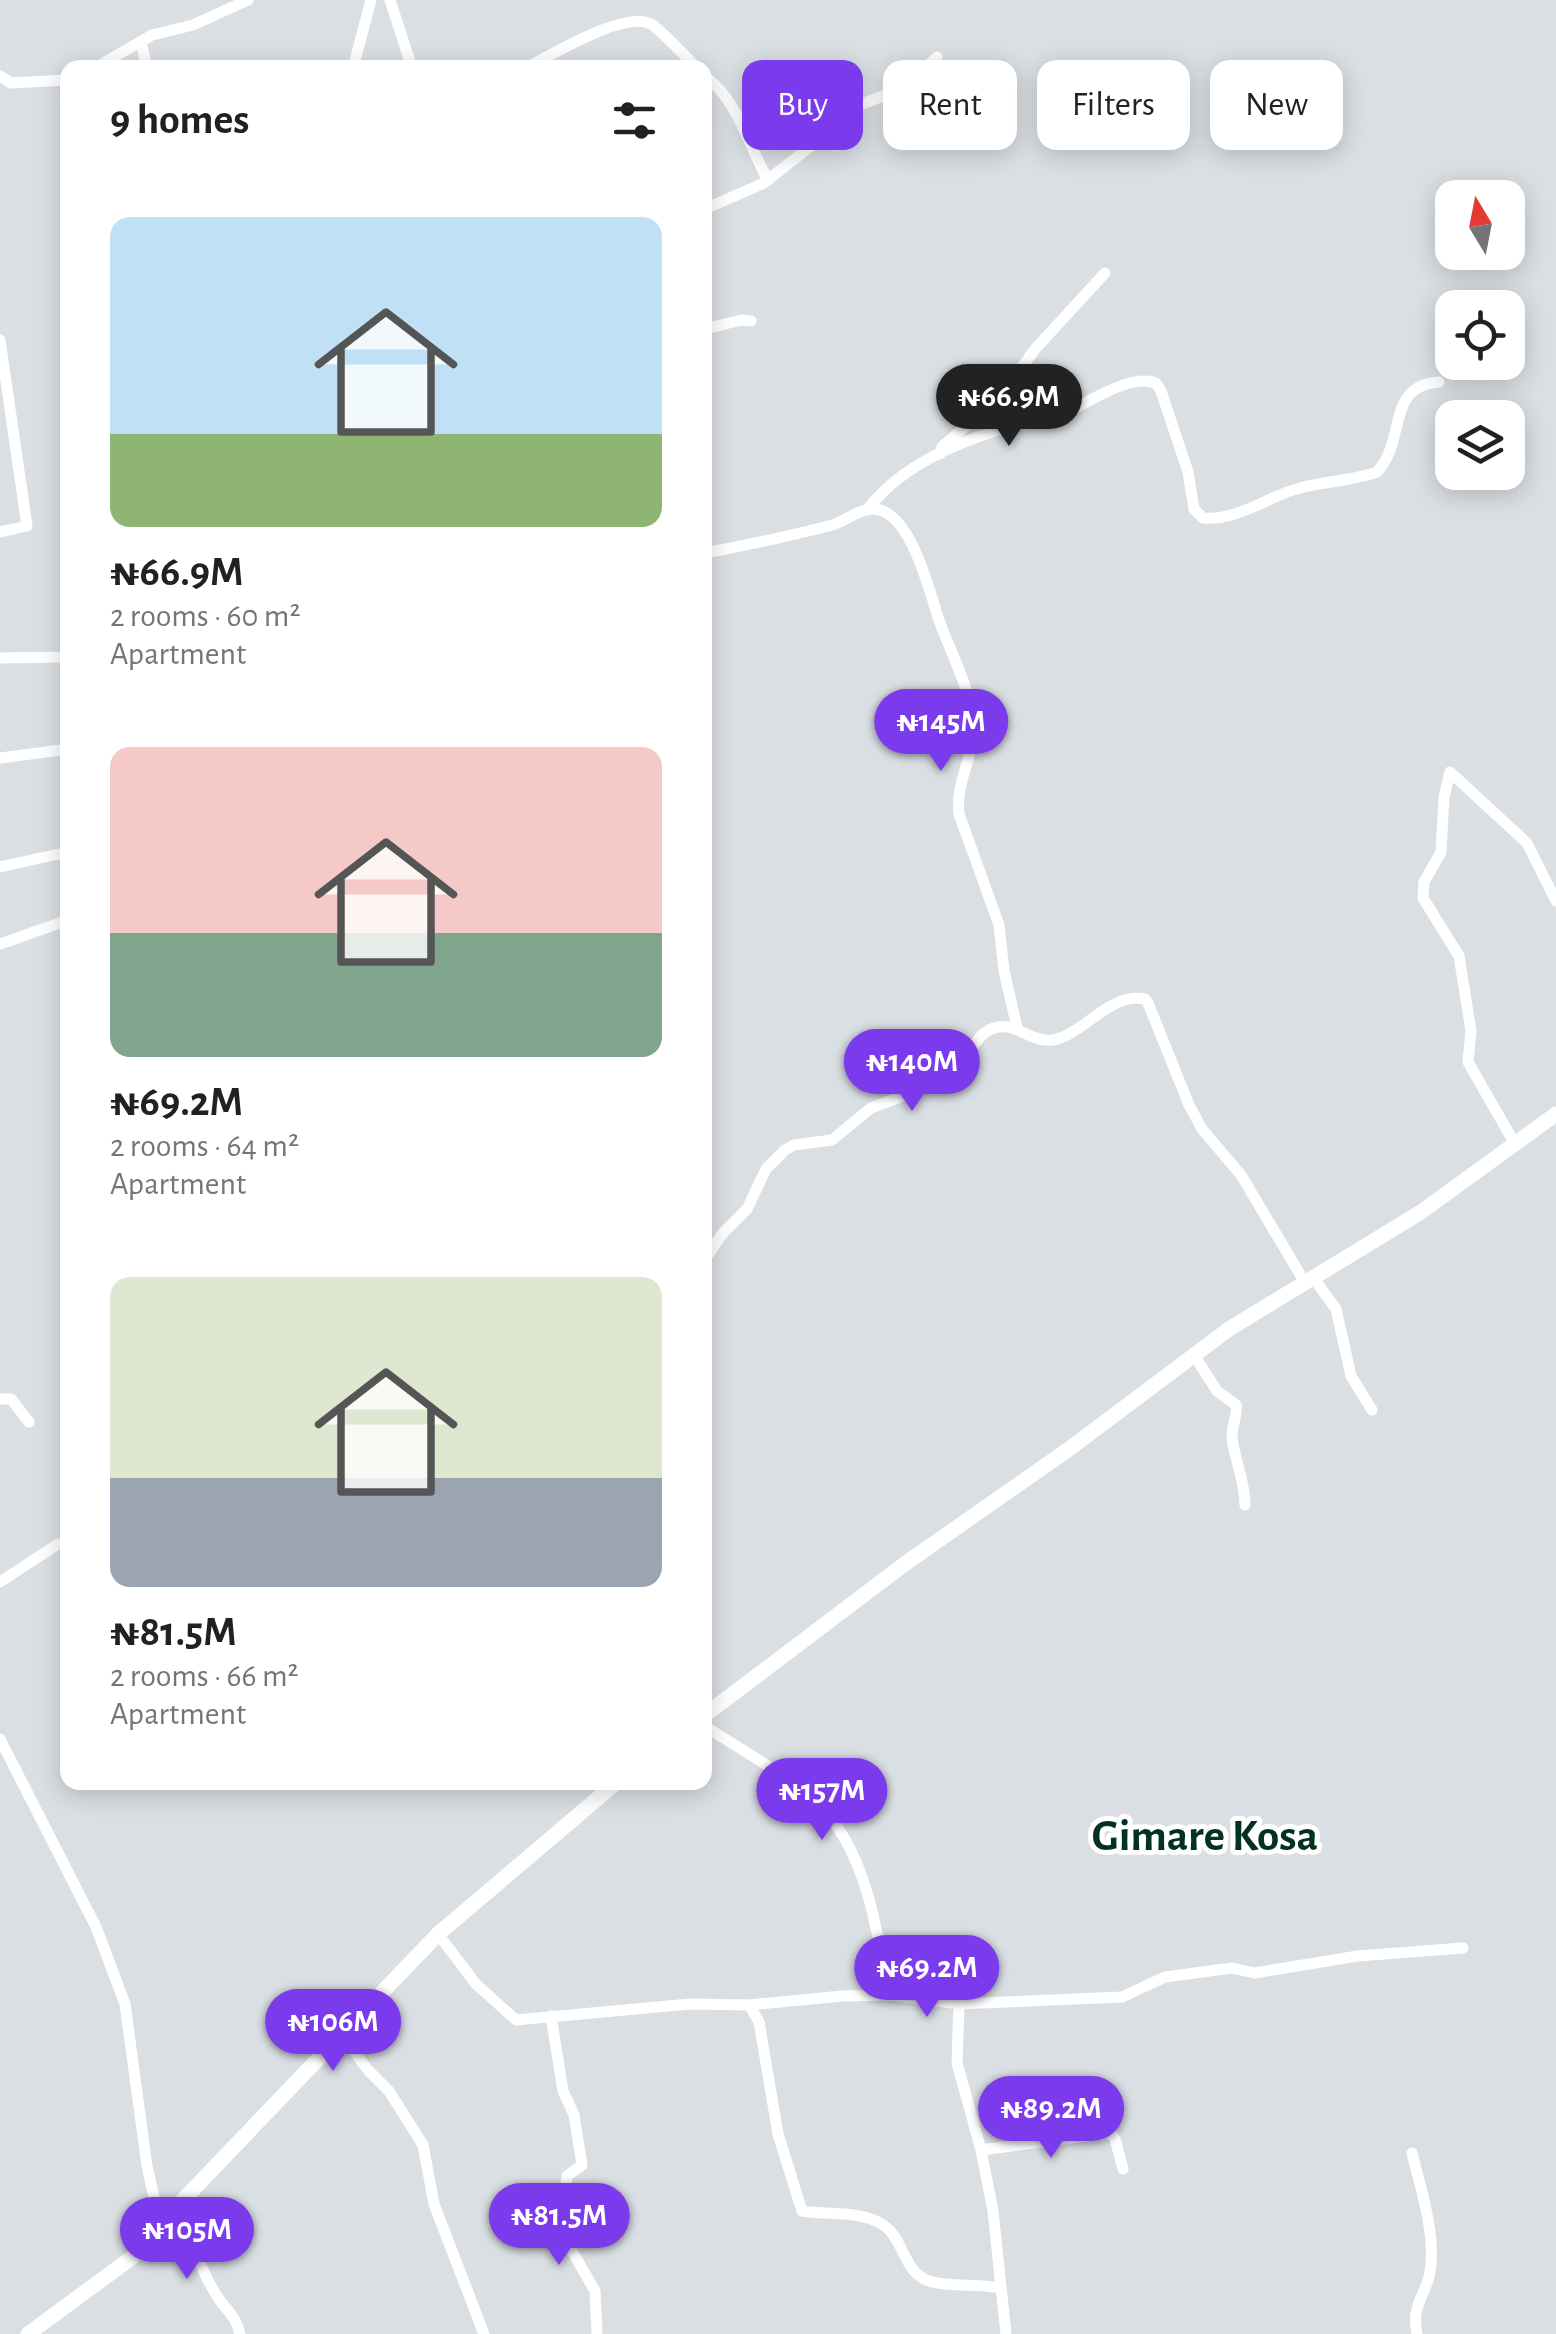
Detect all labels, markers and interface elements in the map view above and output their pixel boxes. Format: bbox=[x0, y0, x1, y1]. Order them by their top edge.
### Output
chip: Buy bbox=[742, 60, 863, 150]
chip: Rent bbox=[883, 60, 1017, 150]
chip: Filters bbox=[1037, 60, 1190, 150]
chip: New bbox=[1210, 60, 1343, 150]
icon: filters bbox=[607, 93, 662, 148]
text: 9 homes bbox=[110, 99, 249, 141]
north arrow bbox=[1435, 180, 1525, 270]
map controls bbox=[1435, 180, 1525, 490]
icon: home bbox=[296, 282, 476, 462]
button: locate bbox=[1435, 290, 1525, 380]
pin: ₦66.9M bbox=[928, 364, 1090, 449]
text: ₦66.9M bbox=[958, 380, 1060, 412]
button: layers bbox=[1435, 400, 1525, 490]
text: ₦66.9M bbox=[110, 551, 244, 593]
text: 2 rooms · 60 m² bbox=[110, 600, 301, 632]
text: Apartment bbox=[110, 638, 246, 670]
pin: ₦145M bbox=[871, 689, 1011, 774]
text: ₦145M bbox=[896, 705, 986, 737]
icon: home bbox=[296, 812, 476, 992]
pin: ₦140M bbox=[842, 1029, 982, 1114]
text: ₦140M bbox=[866, 1045, 958, 1077]
text: ₦69.2M bbox=[110, 1081, 243, 1123]
text: 2 rooms · 64 m² bbox=[110, 1130, 299, 1162]
text: Apartment bbox=[110, 1168, 246, 1200]
icon: home bbox=[296, 1342, 476, 1522]
text: ₦81.5M bbox=[110, 1611, 237, 1653]
text: 2 rooms · 66 m² bbox=[110, 1660, 299, 1692]
text: Apartment bbox=[110, 1698, 246, 1730]
pin: ₦157M bbox=[752, 1758, 892, 1843]
text: ₦157M bbox=[778, 1774, 866, 1806]
district label: Gimare Kosa bbox=[1092, 1814, 1318, 1859]
pin: ₦69.2M bbox=[846, 1935, 1008, 2020]
text: ₦69.2M bbox=[876, 1951, 978, 1983]
pin: ₦106M bbox=[263, 1989, 403, 2074]
text: ₦106M bbox=[287, 2005, 379, 2037]
pin: ₦89.2M bbox=[970, 2076, 1132, 2161]
text: ₦89.2M bbox=[1000, 2092, 1102, 2124]
pin: ₦81.5M bbox=[478, 2183, 640, 2268]
pin: ₦105M bbox=[117, 2197, 257, 2282]
text: ₦81.5M bbox=[511, 2199, 607, 2231]
text: ₦105M bbox=[142, 2213, 232, 2245]

